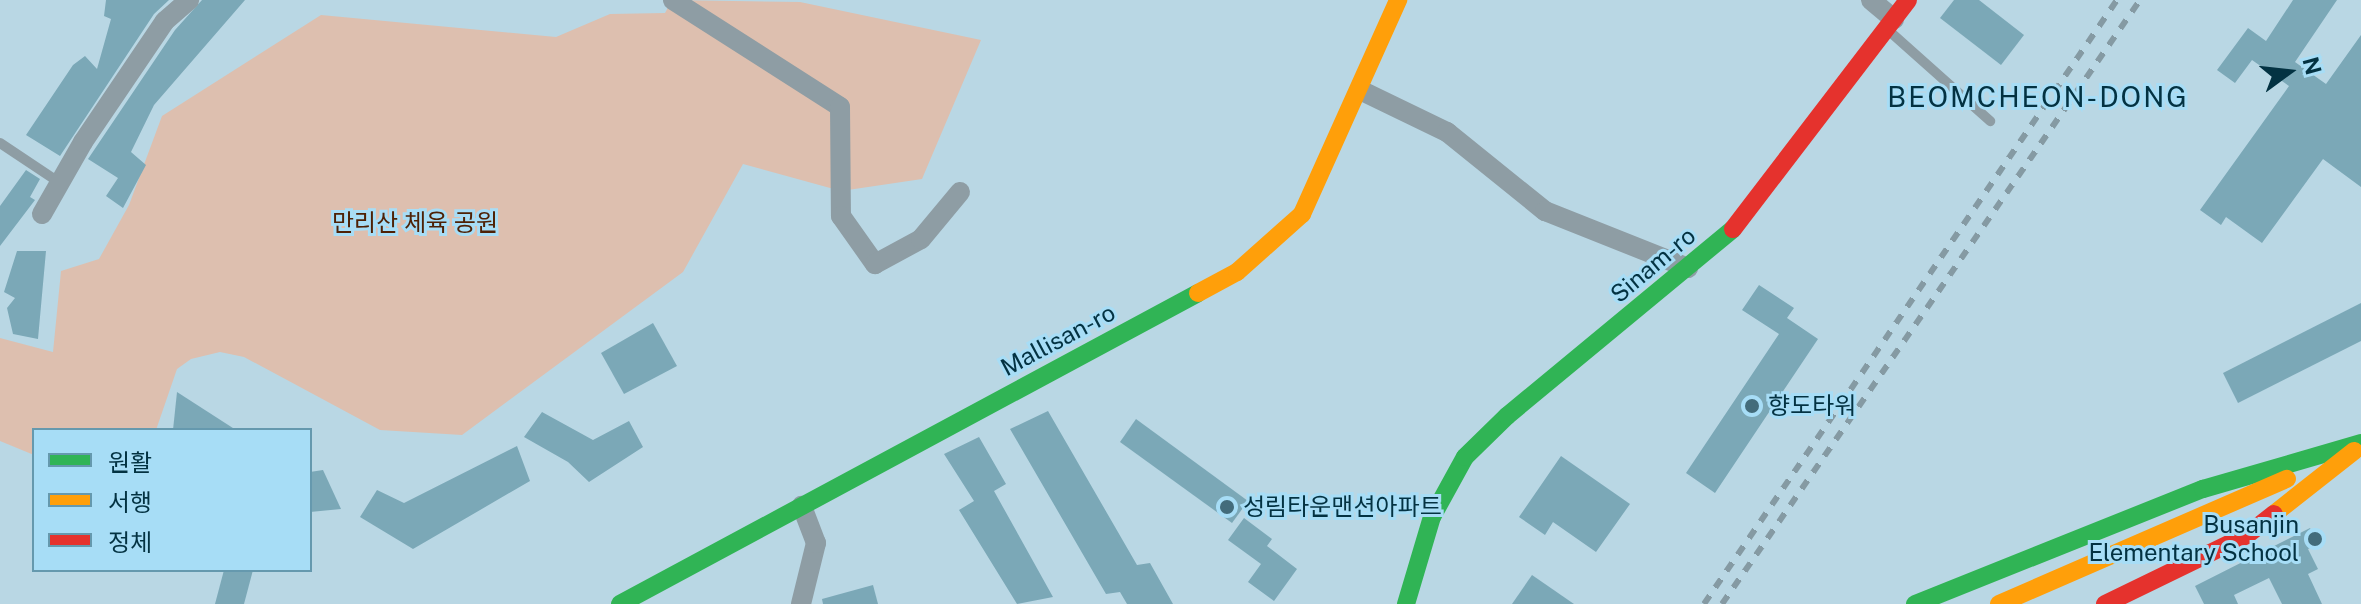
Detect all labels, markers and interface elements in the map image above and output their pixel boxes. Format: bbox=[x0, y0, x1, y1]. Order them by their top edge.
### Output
north arrow bbox=[2249, 32, 2329, 112]
text: N bbox=[2297, 54, 2327, 77]
district label: BEOMCHEON-DONG bbox=[1887, 80, 2189, 114]
park label: 만리산 체육 공원 bbox=[332, 209, 498, 237]
street label: Sinam-ro bbox=[1605, 221, 1701, 309]
street label: Mallisan-ro bbox=[996, 298, 1120, 382]
place label: 향도타워 bbox=[1768, 392, 1856, 420]
marker: 향도타워 bbox=[1743, 397, 1761, 415]
legend bbox=[32, 428, 312, 572]
text: 원활 bbox=[108, 448, 152, 476]
text: 서행 bbox=[108, 488, 152, 516]
place label: 성림타운맨션아파트 bbox=[1243, 493, 1442, 521]
marker: 성림타운맨션아파트 bbox=[1218, 498, 1236, 516]
place label: Busanjin Elementary School bbox=[2088, 511, 2299, 567]
text: 정체 bbox=[108, 528, 152, 556]
marker: Busanjin Elementary School bbox=[2306, 530, 2324, 548]

